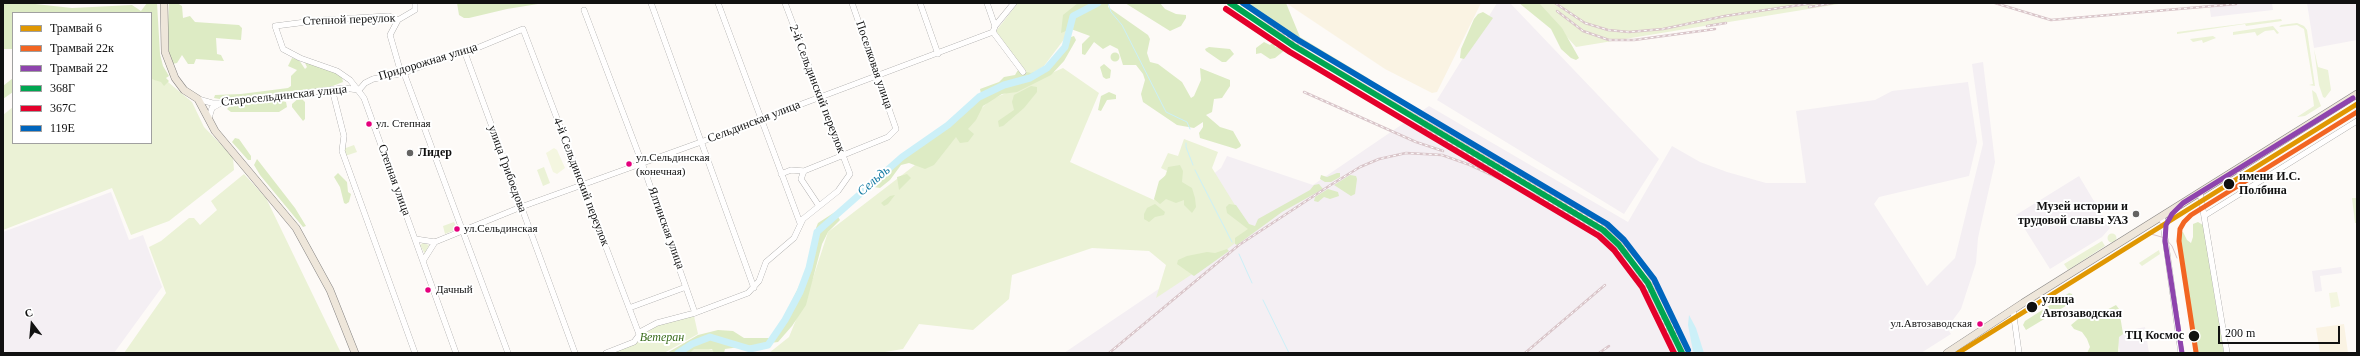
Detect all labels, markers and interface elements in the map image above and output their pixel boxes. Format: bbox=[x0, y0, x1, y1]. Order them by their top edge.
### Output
street label: Степной переулок bbox=[302, 11, 396, 29]
legend bbox=[12, 12, 152, 144]
street label: Поселковая улица bbox=[852, 19, 896, 111]
text: Трамвай 6 bbox=[50, 21, 102, 35]
street label: 2-й Сельдинский переулок bbox=[786, 23, 848, 155]
street label: Придорожная улица bbox=[377, 40, 479, 84]
text: Трамвай 22к bbox=[50, 41, 114, 55]
text: Трамвай 22 bbox=[50, 61, 108, 75]
text: 368Г bbox=[50, 81, 75, 95]
street label: Старосельдинская улица bbox=[220, 82, 348, 110]
street label: Сельдинская улица bbox=[706, 98, 802, 146]
text: 367С bbox=[50, 101, 76, 115]
street label: 4-й Сельдинский переулок bbox=[550, 116, 612, 248]
place label: ул. Степная bbox=[376, 117, 431, 131]
marker: ул. Степная bbox=[364, 119, 374, 129]
text: 119Е bbox=[50, 121, 75, 135]
street label: улица Грибоедова bbox=[485, 124, 529, 214]
street label: Степная улица bbox=[374, 142, 414, 218]
place label: Лидер bbox=[418, 146, 452, 160]
marker: Лидер bbox=[405, 148, 415, 158]
place label: ул.Сельдинская (конечная) bbox=[636, 151, 709, 177]
marker: ул.Сельдинская (конечная) bbox=[624, 159, 634, 169]
water label: Сельдь bbox=[854, 163, 894, 199]
place label: имени И.С. Полбина bbox=[2239, 170, 2300, 198]
marker: имени И.С. Полбина bbox=[2222, 177, 2236, 191]
street label: Ялтинская улица bbox=[644, 185, 688, 271]
place label: Музей истории и трудовой славы УАЗ bbox=[2018, 200, 2128, 228]
marker: Музей истории и трудовой славы УАЗ bbox=[2131, 209, 2141, 219]
place label: ул.Сельдинская bbox=[464, 222, 537, 236]
marker: ул.Сельдинская bbox=[452, 224, 462, 234]
place label: Дачный bbox=[436, 283, 473, 297]
marker: Дачный bbox=[423, 285, 433, 295]
place label: улица Автозаводская bbox=[2042, 293, 2122, 321]
marker: улица Автозаводская bbox=[2025, 300, 2039, 314]
north arrow bbox=[12, 304, 52, 344]
text: С bbox=[23, 306, 34, 319]
place label: ул.Автозаводская bbox=[1891, 317, 1972, 331]
scale bar bbox=[2220, 318, 2342, 344]
marker: ул.Автозаводская bbox=[1975, 319, 1985, 329]
text: 200 m bbox=[2225, 326, 2255, 340]
place label: ТЦ Космос bbox=[2125, 329, 2184, 343]
marker: ТЦ Космос bbox=[2187, 329, 2201, 343]
park label: Ветеран bbox=[640, 331, 684, 345]

